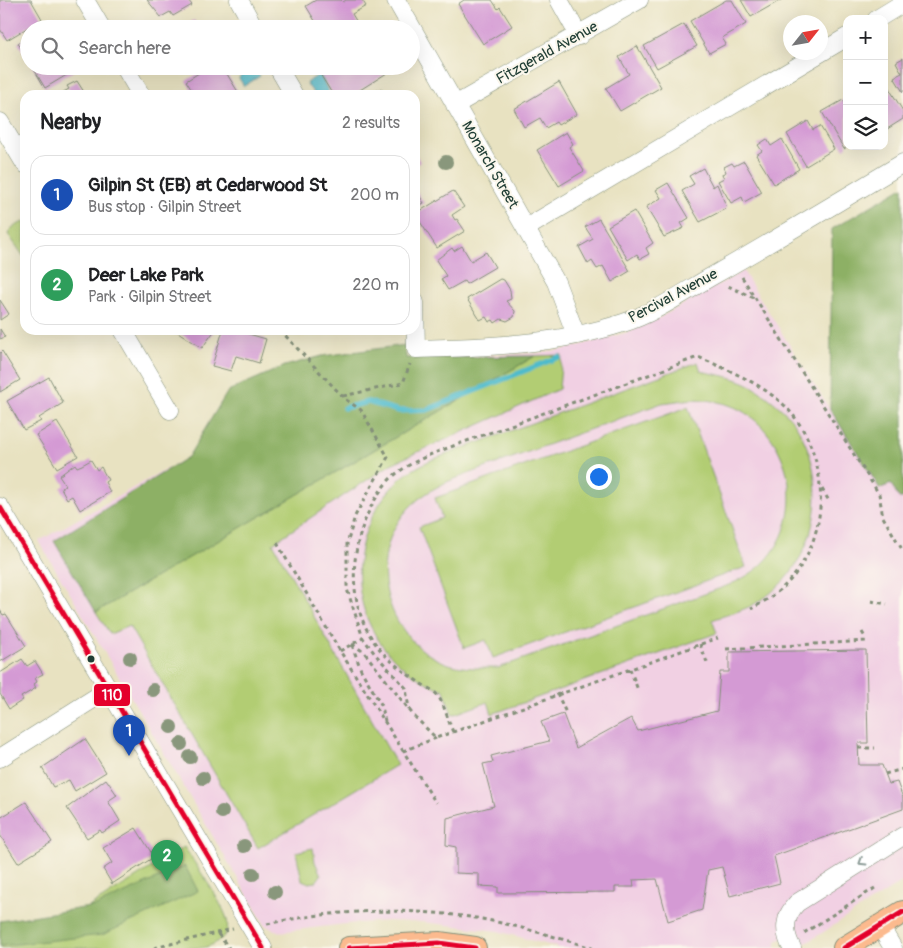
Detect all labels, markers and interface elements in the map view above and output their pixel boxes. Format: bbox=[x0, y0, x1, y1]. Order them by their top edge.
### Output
north arrow bbox=[783, 15, 828, 60]
map controls bbox=[843, 15, 888, 150]
button: + bbox=[843, 15, 888, 60]
street label: Fitzgerald Avenue bbox=[493, 17, 602, 89]
search box bbox=[20, 20, 420, 75]
icon: search bbox=[38, 34, 66, 62]
text: Search here bbox=[78, 36, 171, 60]
button: − bbox=[843, 60, 888, 105]
button: layers bbox=[843, 105, 888, 150]
text: Nearby bbox=[40, 109, 101, 136]
text: 2 results bbox=[342, 113, 400, 133]
street label: Monarch Street bbox=[457, 118, 523, 213]
text: Gilpin St (EB) at Cedarwood St bbox=[88, 173, 327, 197]
text: 1 bbox=[54, 185, 60, 205]
text: 200 m bbox=[351, 185, 399, 205]
text: Bus stop · Gilpin Street bbox=[88, 197, 241, 217]
text: Deer Lake Park bbox=[88, 263, 204, 287]
street label: Percival Avenue bbox=[625, 264, 721, 327]
text: 2 bbox=[53, 275, 61, 295]
text: 220 m bbox=[353, 275, 399, 295]
text: Park · Gilpin Street bbox=[88, 287, 212, 307]
your location bbox=[586, 464, 612, 490]
unlabelled marker bbox=[86, 654, 96, 664]
line badge: 110 bbox=[93, 683, 131, 707]
text: 110 bbox=[102, 687, 123, 704]
pin: 1 bbox=[113, 715, 145, 756]
pin: 2 bbox=[151, 840, 183, 881]
one-way arrow bbox=[858, 856, 867, 866]

